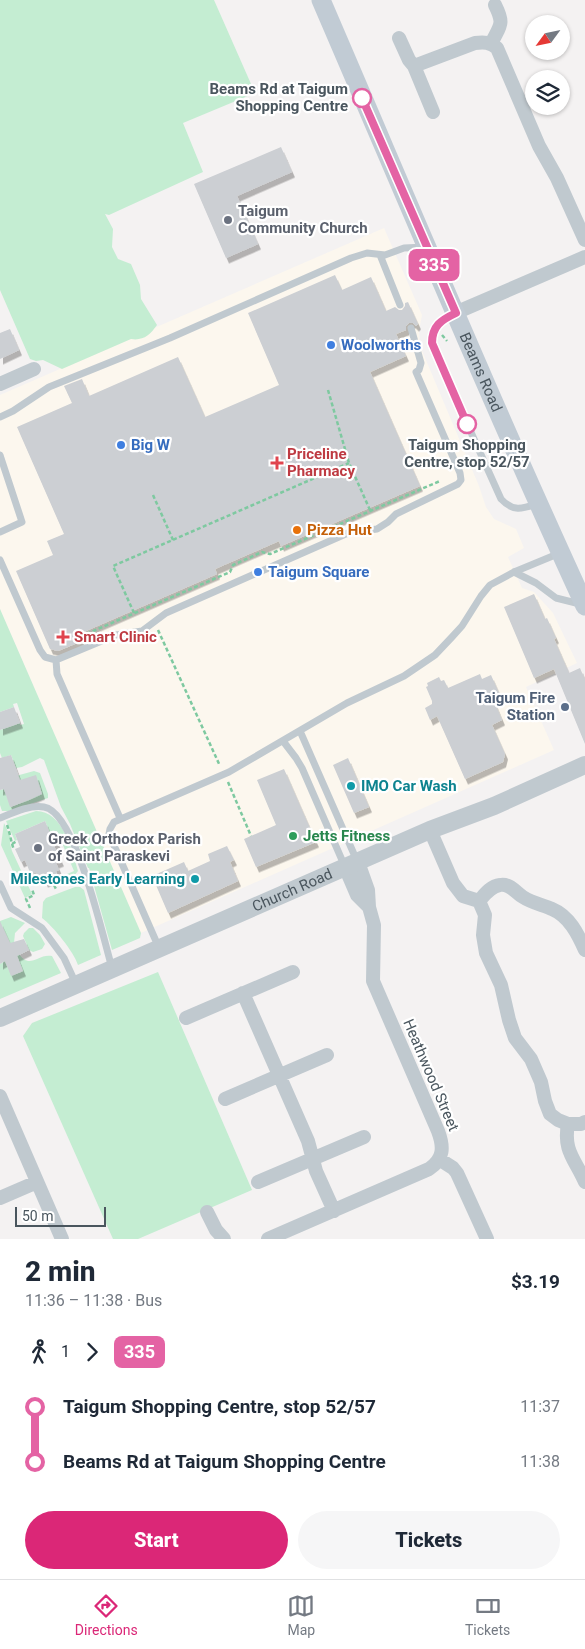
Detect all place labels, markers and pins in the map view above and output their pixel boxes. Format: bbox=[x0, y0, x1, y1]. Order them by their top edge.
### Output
place label: Beams Rd at Taigum Shopping Centre bbox=[209, 80, 348, 115]
marker: Beams Rd at Taigum Shopping Centre bbox=[352, 88, 372, 108]
place label: Taigum Community Church bbox=[238, 202, 368, 237]
marker: Taigum Community Church bbox=[222, 214, 234, 226]
place label: Woolworths bbox=[341, 336, 422, 354]
marker: Woolworths bbox=[325, 339, 337, 351]
marker: Taigum Shopping Centre, stop 52/57 bbox=[457, 414, 477, 434]
place label: Big W bbox=[131, 436, 170, 454]
place label: Taigum Shopping Centre, stop 52/57 bbox=[404, 436, 530, 471]
marker: Big W bbox=[115, 439, 127, 451]
place label: Priceline Pharmacy bbox=[287, 445, 355, 480]
marker: Priceline Pharmacy bbox=[271, 457, 283, 469]
place label: Pizza Hut bbox=[307, 521, 372, 539]
marker: Pizza Hut bbox=[291, 524, 303, 536]
place label: Taigum Square bbox=[268, 563, 369, 581]
marker: Taigum Square bbox=[252, 566, 264, 578]
place label: Smart Clinic bbox=[74, 628, 157, 646]
marker: Smart Clinic bbox=[56, 630, 70, 644]
place label: Taigum Fire Station bbox=[475, 689, 555, 724]
marker: Taigum Fire Station bbox=[559, 701, 571, 713]
place label: IMO Car Wash bbox=[361, 777, 457, 795]
marker: IMO Car Wash bbox=[345, 780, 357, 792]
place label: Jetts Fitness bbox=[303, 827, 391, 845]
place label: Greek Orthodox Parish of Saint Paraskevi bbox=[48, 830, 201, 865]
marker: Jetts Fitness bbox=[287, 830, 299, 842]
marker: Greek Orthodox Parish of Saint Paraskevi bbox=[32, 842, 44, 854]
place label: Milestones Early Learning bbox=[11, 870, 185, 888]
marker: Milestones Early Learning bbox=[189, 873, 201, 885]

